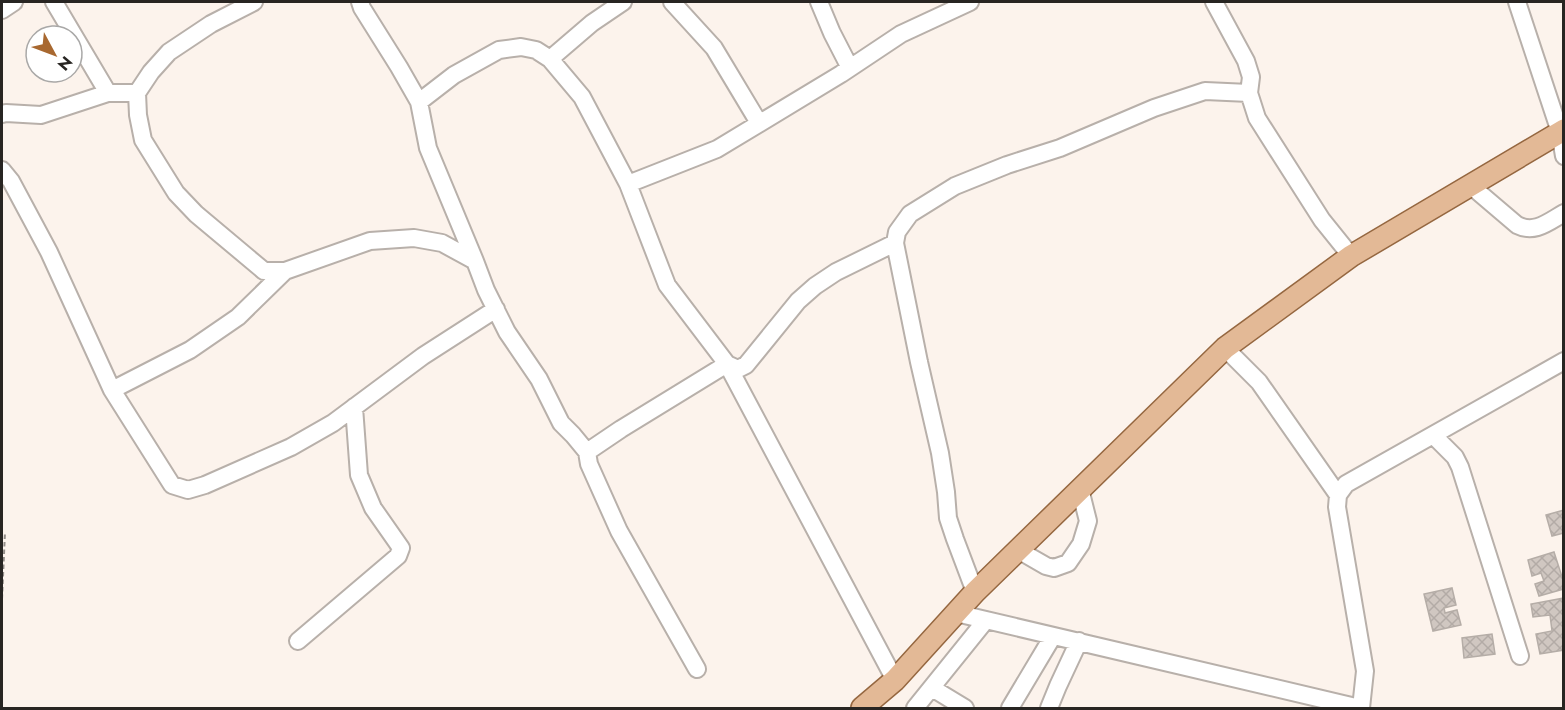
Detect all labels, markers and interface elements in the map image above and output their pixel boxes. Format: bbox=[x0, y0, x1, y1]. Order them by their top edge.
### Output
north arrow bbox=[24, 24, 84, 84]
text: N bbox=[52, 51, 78, 76]

